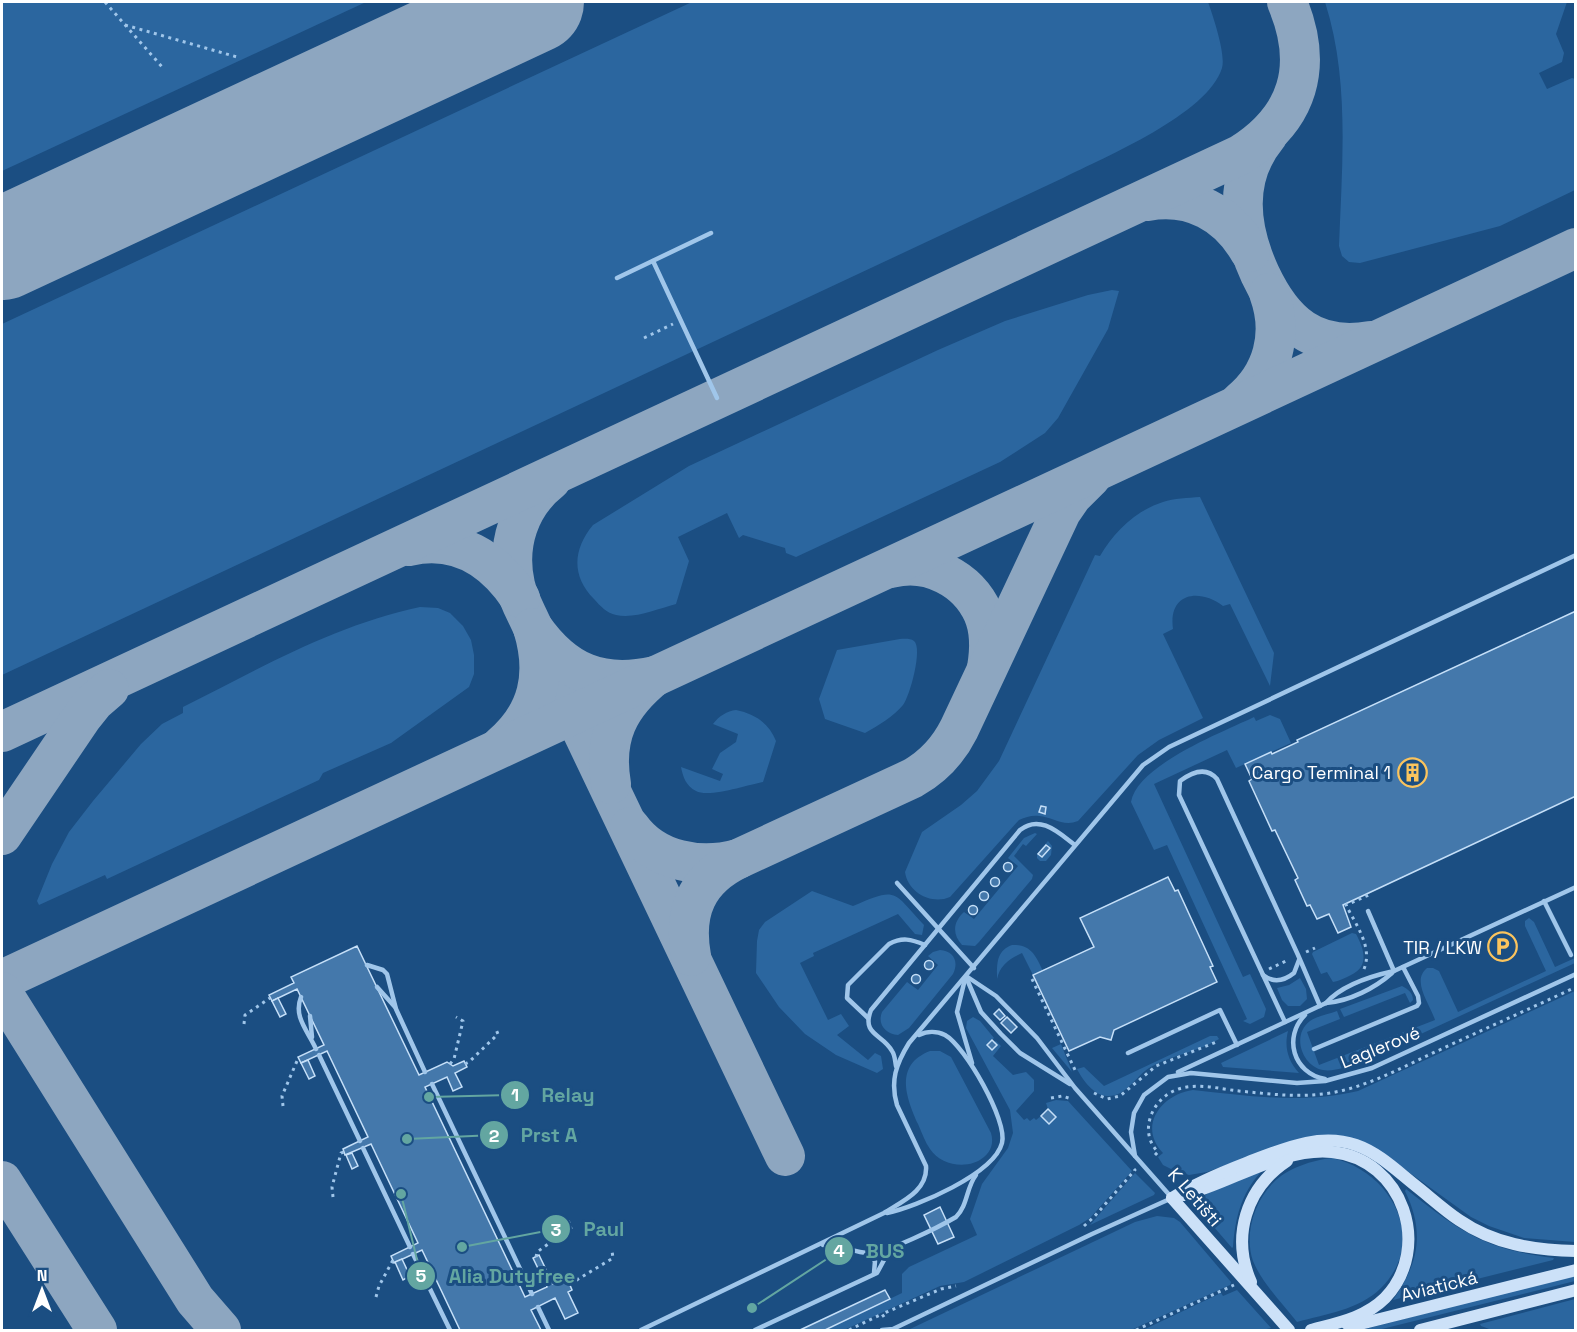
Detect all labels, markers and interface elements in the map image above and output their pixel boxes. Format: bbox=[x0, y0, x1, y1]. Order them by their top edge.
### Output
building icon: Cargo Terminal 1 bbox=[1396, 756, 1428, 788]
place label: Cargo Terminal 1 bbox=[1252, 761, 1391, 784]
parking icon: TIR / LKW bbox=[1487, 931, 1519, 963]
place label: TIR / LKW bbox=[1403, 936, 1482, 959]
street label: Laglerové bbox=[1337, 1021, 1423, 1073]
callout: Relay bbox=[500, 1076, 607, 1114]
text: Relay bbox=[541, 1082, 595, 1108]
text: 1 bbox=[511, 1083, 519, 1106]
callout: Prst A bbox=[479, 1116, 590, 1154]
text: Prst A bbox=[521, 1122, 578, 1148]
text: 2 bbox=[489, 1124, 500, 1147]
street label: K Letišti bbox=[1163, 1163, 1227, 1231]
callout: Paul bbox=[541, 1210, 636, 1248]
text: Paul bbox=[584, 1216, 624, 1242]
text: 3 bbox=[551, 1218, 562, 1241]
callout: BUS bbox=[824, 1232, 917, 1270]
text: BUS bbox=[866, 1238, 904, 1264]
text: 4 bbox=[833, 1239, 845, 1262]
callout: Alia Dutyfree bbox=[406, 1257, 587, 1295]
north arrow bbox=[12, 1260, 72, 1320]
text: Alia Dutyfree bbox=[449, 1263, 575, 1289]
text: 5 bbox=[416, 1264, 427, 1287]
text: N bbox=[37, 1265, 47, 1286]
street label: Aviatická bbox=[1398, 1265, 1480, 1307]

